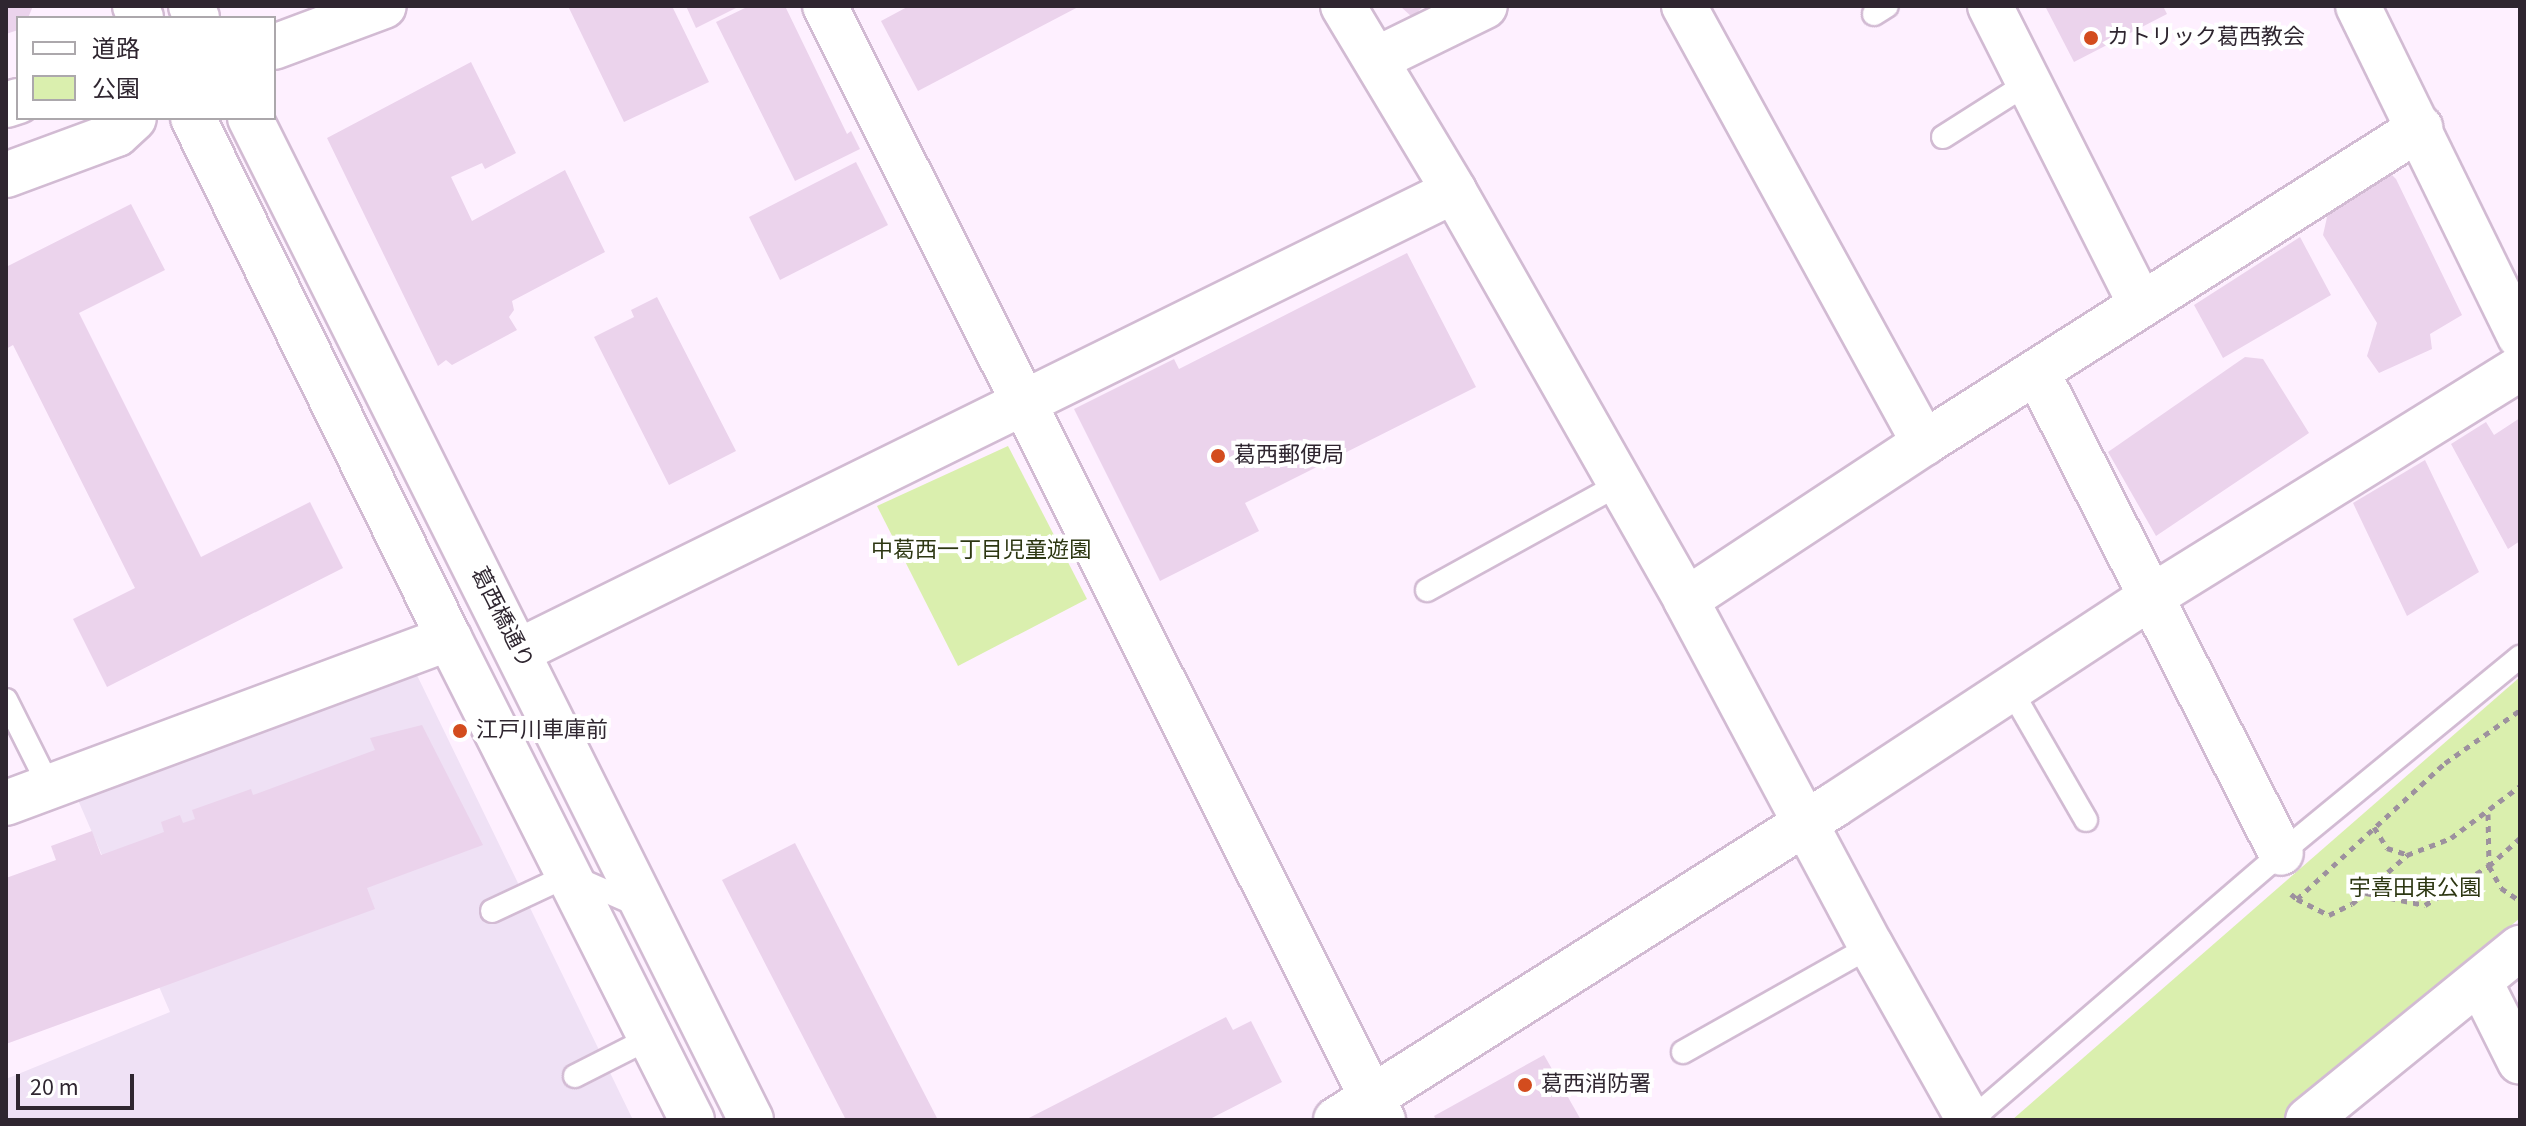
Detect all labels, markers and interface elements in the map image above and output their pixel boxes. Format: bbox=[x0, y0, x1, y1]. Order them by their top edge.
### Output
legend bbox=[16, 16, 276, 120]
place label: カトリック葛西教会 bbox=[2107, 25, 2305, 51]
marker: カトリック葛西教会 bbox=[2082, 29, 2100, 47]
text: 道路 bbox=[92, 32, 140, 67]
text: 公園 bbox=[92, 72, 140, 107]
place label: 葛西郵便局 bbox=[1234, 443, 1344, 469]
marker: 葛西郵便局 bbox=[1209, 447, 1227, 465]
park label: 中葛西一丁目児童遊園 bbox=[871, 538, 1091, 564]
street label: 葛西橋通り bbox=[465, 563, 539, 673]
place label: 江戸川車庫前 bbox=[476, 718, 608, 744]
marker: 江戸川車庫前 bbox=[451, 722, 469, 740]
park label: 宇喜田東公園 bbox=[2349, 876, 2481, 902]
scale bar bbox=[20, 1058, 138, 1108]
text: 20 m bbox=[30, 1070, 79, 1105]
place label: 葛西消防署 bbox=[1541, 1072, 1651, 1098]
marker: 葛西消防署 bbox=[1516, 1076, 1534, 1094]

